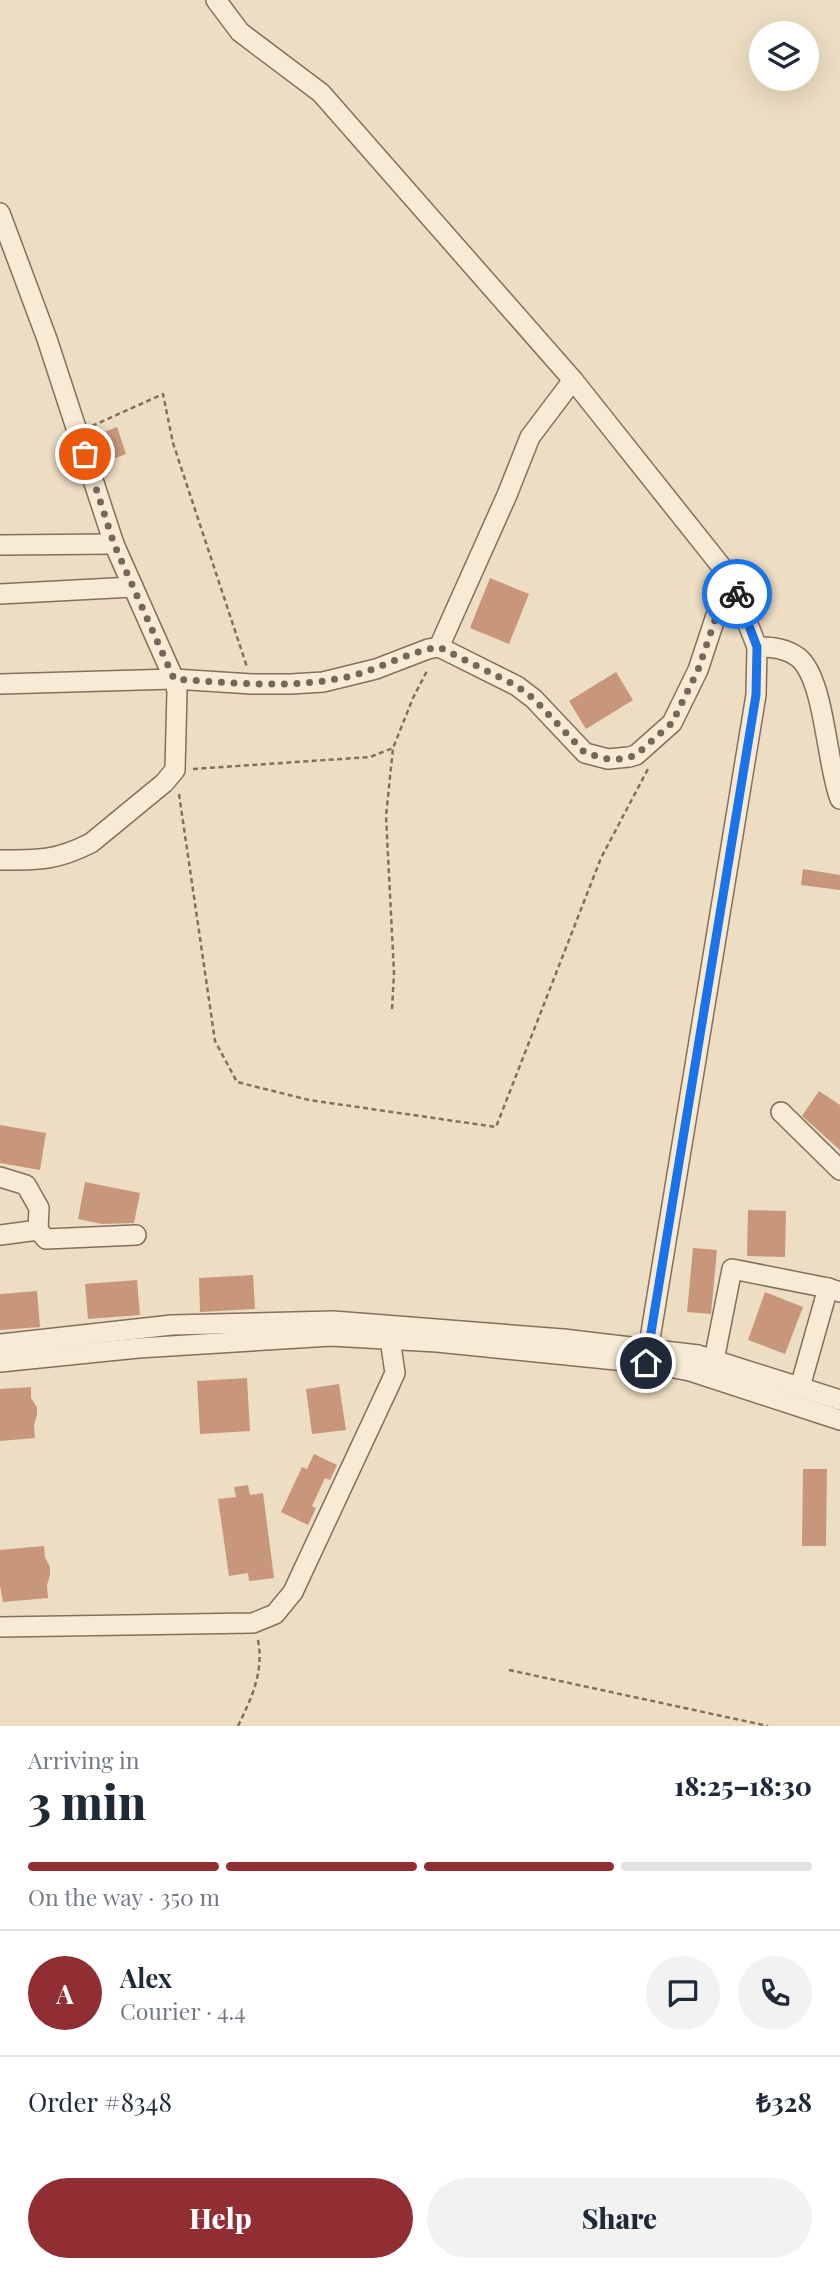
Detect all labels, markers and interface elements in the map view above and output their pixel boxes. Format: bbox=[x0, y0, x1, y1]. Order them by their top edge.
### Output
map controls bbox=[749, 21, 819, 91]
button: layers bbox=[749, 21, 819, 91]
pin bbox=[55, 424, 115, 484]
icon: bag bbox=[66, 435, 104, 473]
courier bbox=[702, 559, 772, 629]
icon: bike bbox=[718, 575, 756, 613]
pin bbox=[616, 1333, 676, 1393]
icon: home bbox=[627, 1344, 665, 1382]
text: Arriving in bbox=[28, 1744, 140, 1775]
text: 18:25–18:30 bbox=[674, 1768, 812, 1803]
text: 3 min bbox=[28, 1770, 146, 1832]
text: On the way · 350 m bbox=[28, 1881, 220, 1912]
button: chat bbox=[646, 1956, 720, 2030]
button: phone bbox=[738, 1956, 812, 2030]
text: Alex bbox=[120, 1960, 172, 1995]
text: A bbox=[56, 1976, 74, 2011]
text: Courier · 4.4 bbox=[120, 1995, 246, 2026]
text: Order #8348 bbox=[28, 2084, 172, 2119]
text: ₺328 bbox=[756, 2084, 812, 2119]
button: Help bbox=[28, 2178, 413, 2258]
button: Share bbox=[427, 2178, 812, 2258]

